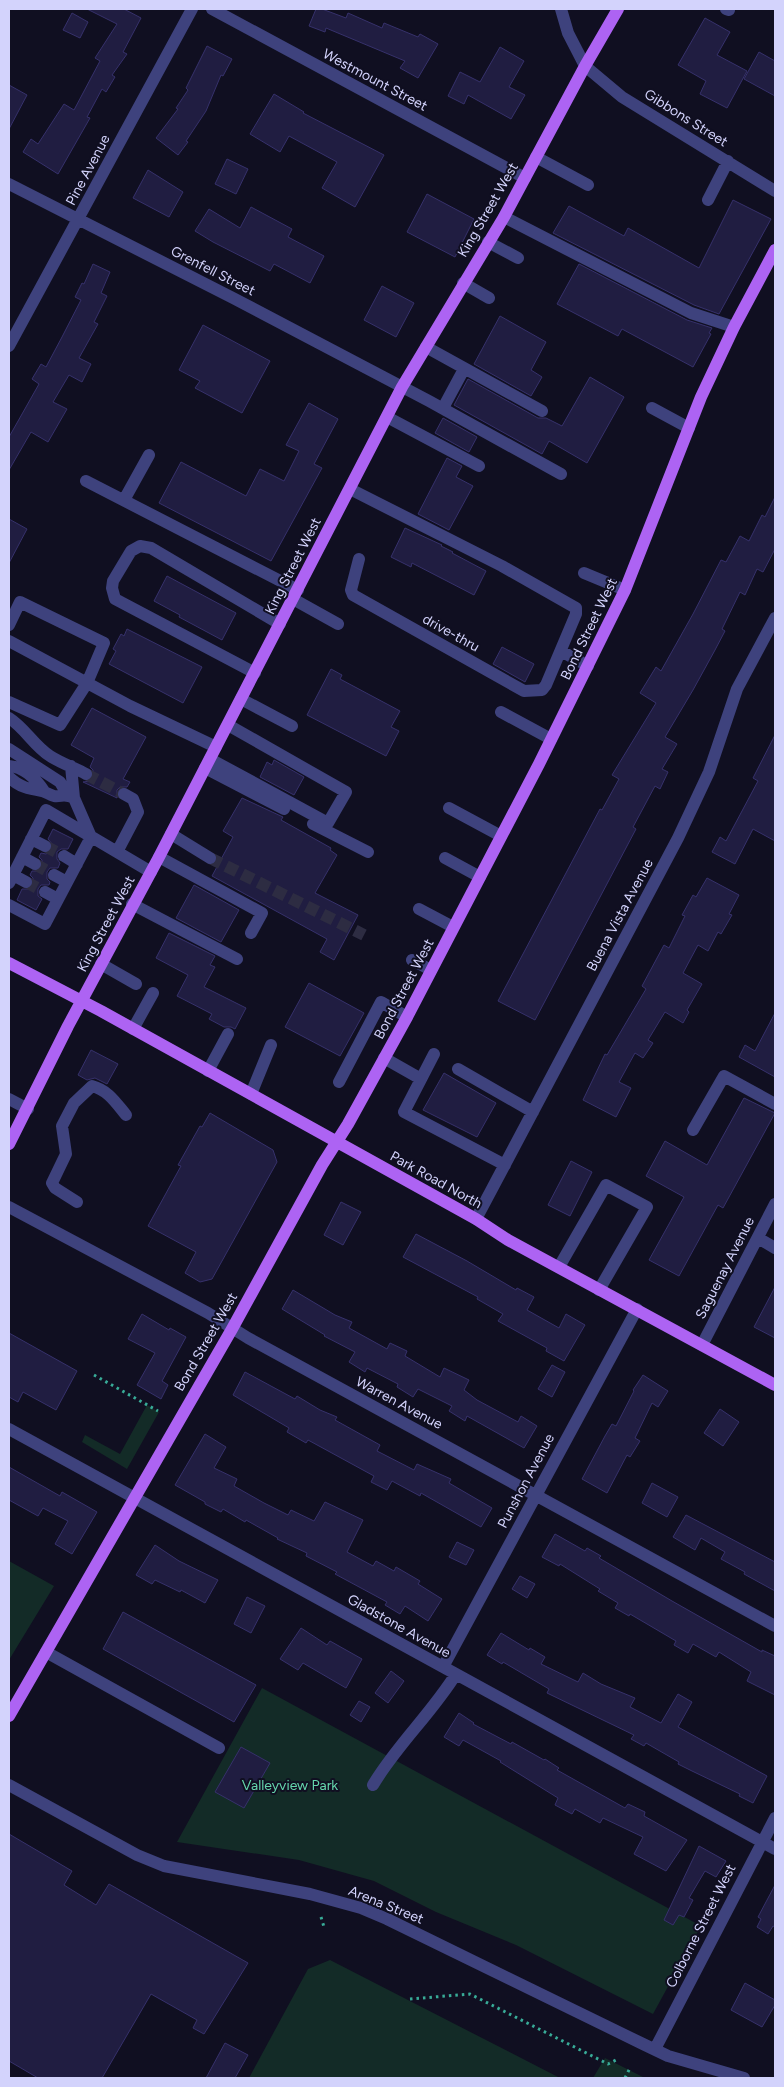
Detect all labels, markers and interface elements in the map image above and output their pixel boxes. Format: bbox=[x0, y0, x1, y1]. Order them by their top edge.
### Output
street label: Westmount Street bbox=[320, 45, 430, 115]
street label: Gibbons Street bbox=[641, 86, 731, 150]
street label: Pine Avenue bbox=[62, 131, 114, 208]
street label: King Street West bbox=[454, 160, 522, 260]
street label: Grenfell Street bbox=[168, 242, 258, 300]
street label: King Street West bbox=[261, 515, 325, 617]
street label: Bond Street West bbox=[557, 575, 621, 683]
street label: drive-thru bbox=[420, 610, 482, 656]
street label: Buena Vista Avenue bbox=[583, 855, 657, 974]
street label: King Street West bbox=[74, 873, 138, 975]
street label: Bond Street West bbox=[370, 936, 438, 1042]
street label: Park Road North bbox=[387, 1148, 485, 1212]
street label: Saguenay Avenue bbox=[692, 1214, 758, 1322]
street label: Bond Street West bbox=[171, 1290, 241, 1394]
street label: Warren Avenue bbox=[353, 1373, 446, 1433]
street label: Punshon Avenue bbox=[494, 1430, 558, 1531]
street label: Gladstone Avenue bbox=[344, 1591, 454, 1662]
park label: Valleyview Park bbox=[242, 1777, 338, 1794]
street label: Colborne Street West bbox=[662, 1861, 740, 1991]
street label: Arena Street bbox=[346, 1882, 426, 1928]

